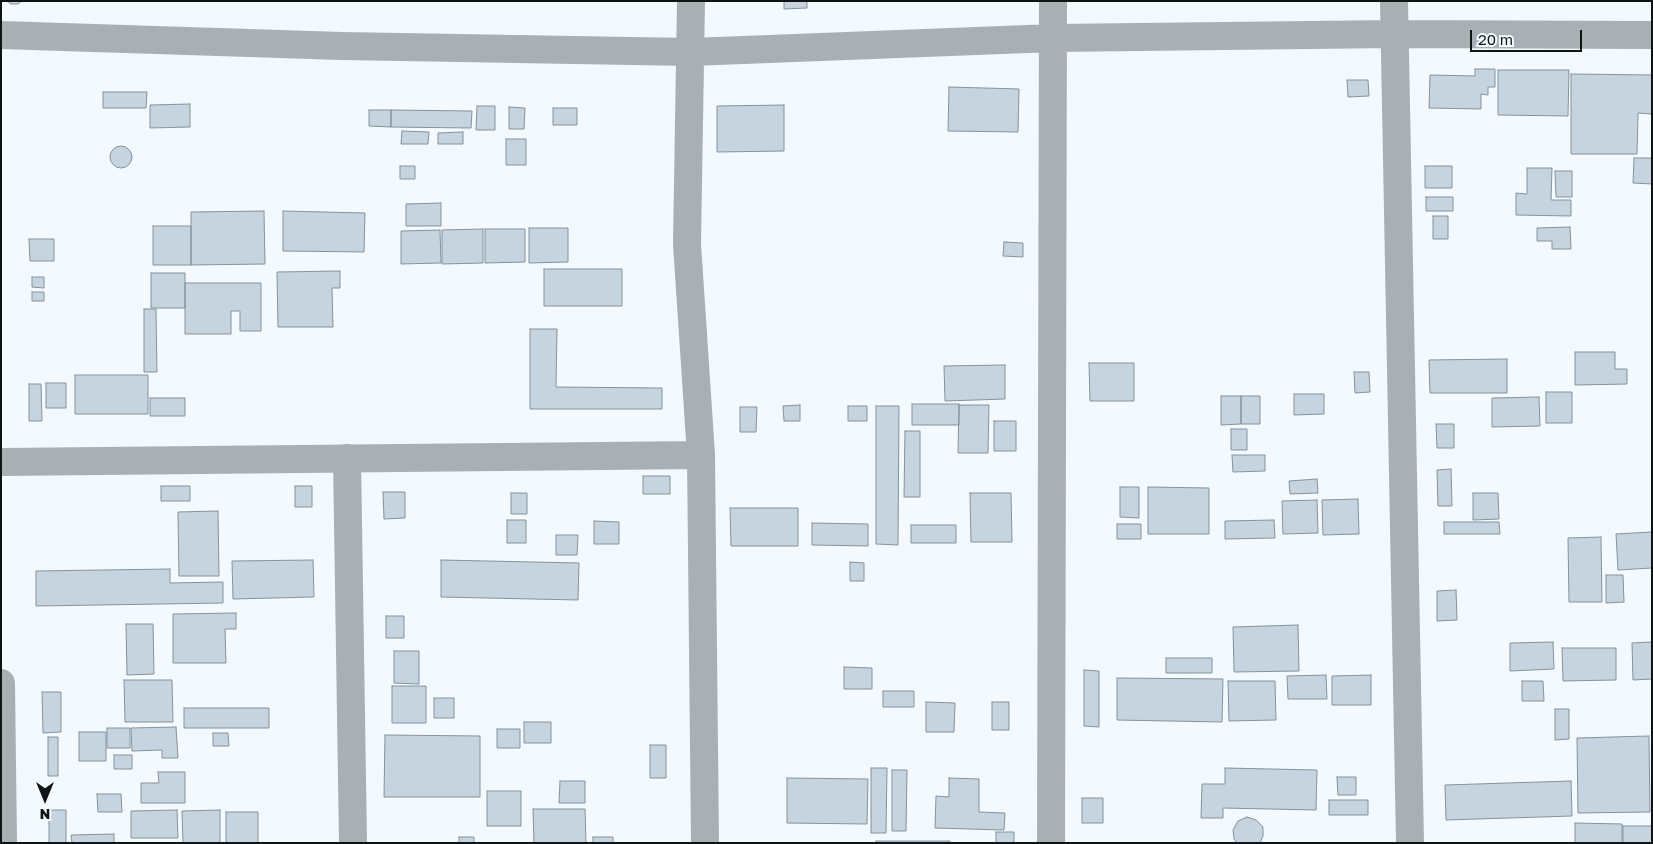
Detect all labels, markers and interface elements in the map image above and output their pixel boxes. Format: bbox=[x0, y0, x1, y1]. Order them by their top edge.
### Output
scale bar bbox=[1473, 20, 1586, 52]
text: 20 m bbox=[1478, 30, 1513, 48]
north arrow bbox=[20, 774, 70, 824]
text: N bbox=[40, 806, 50, 823]

